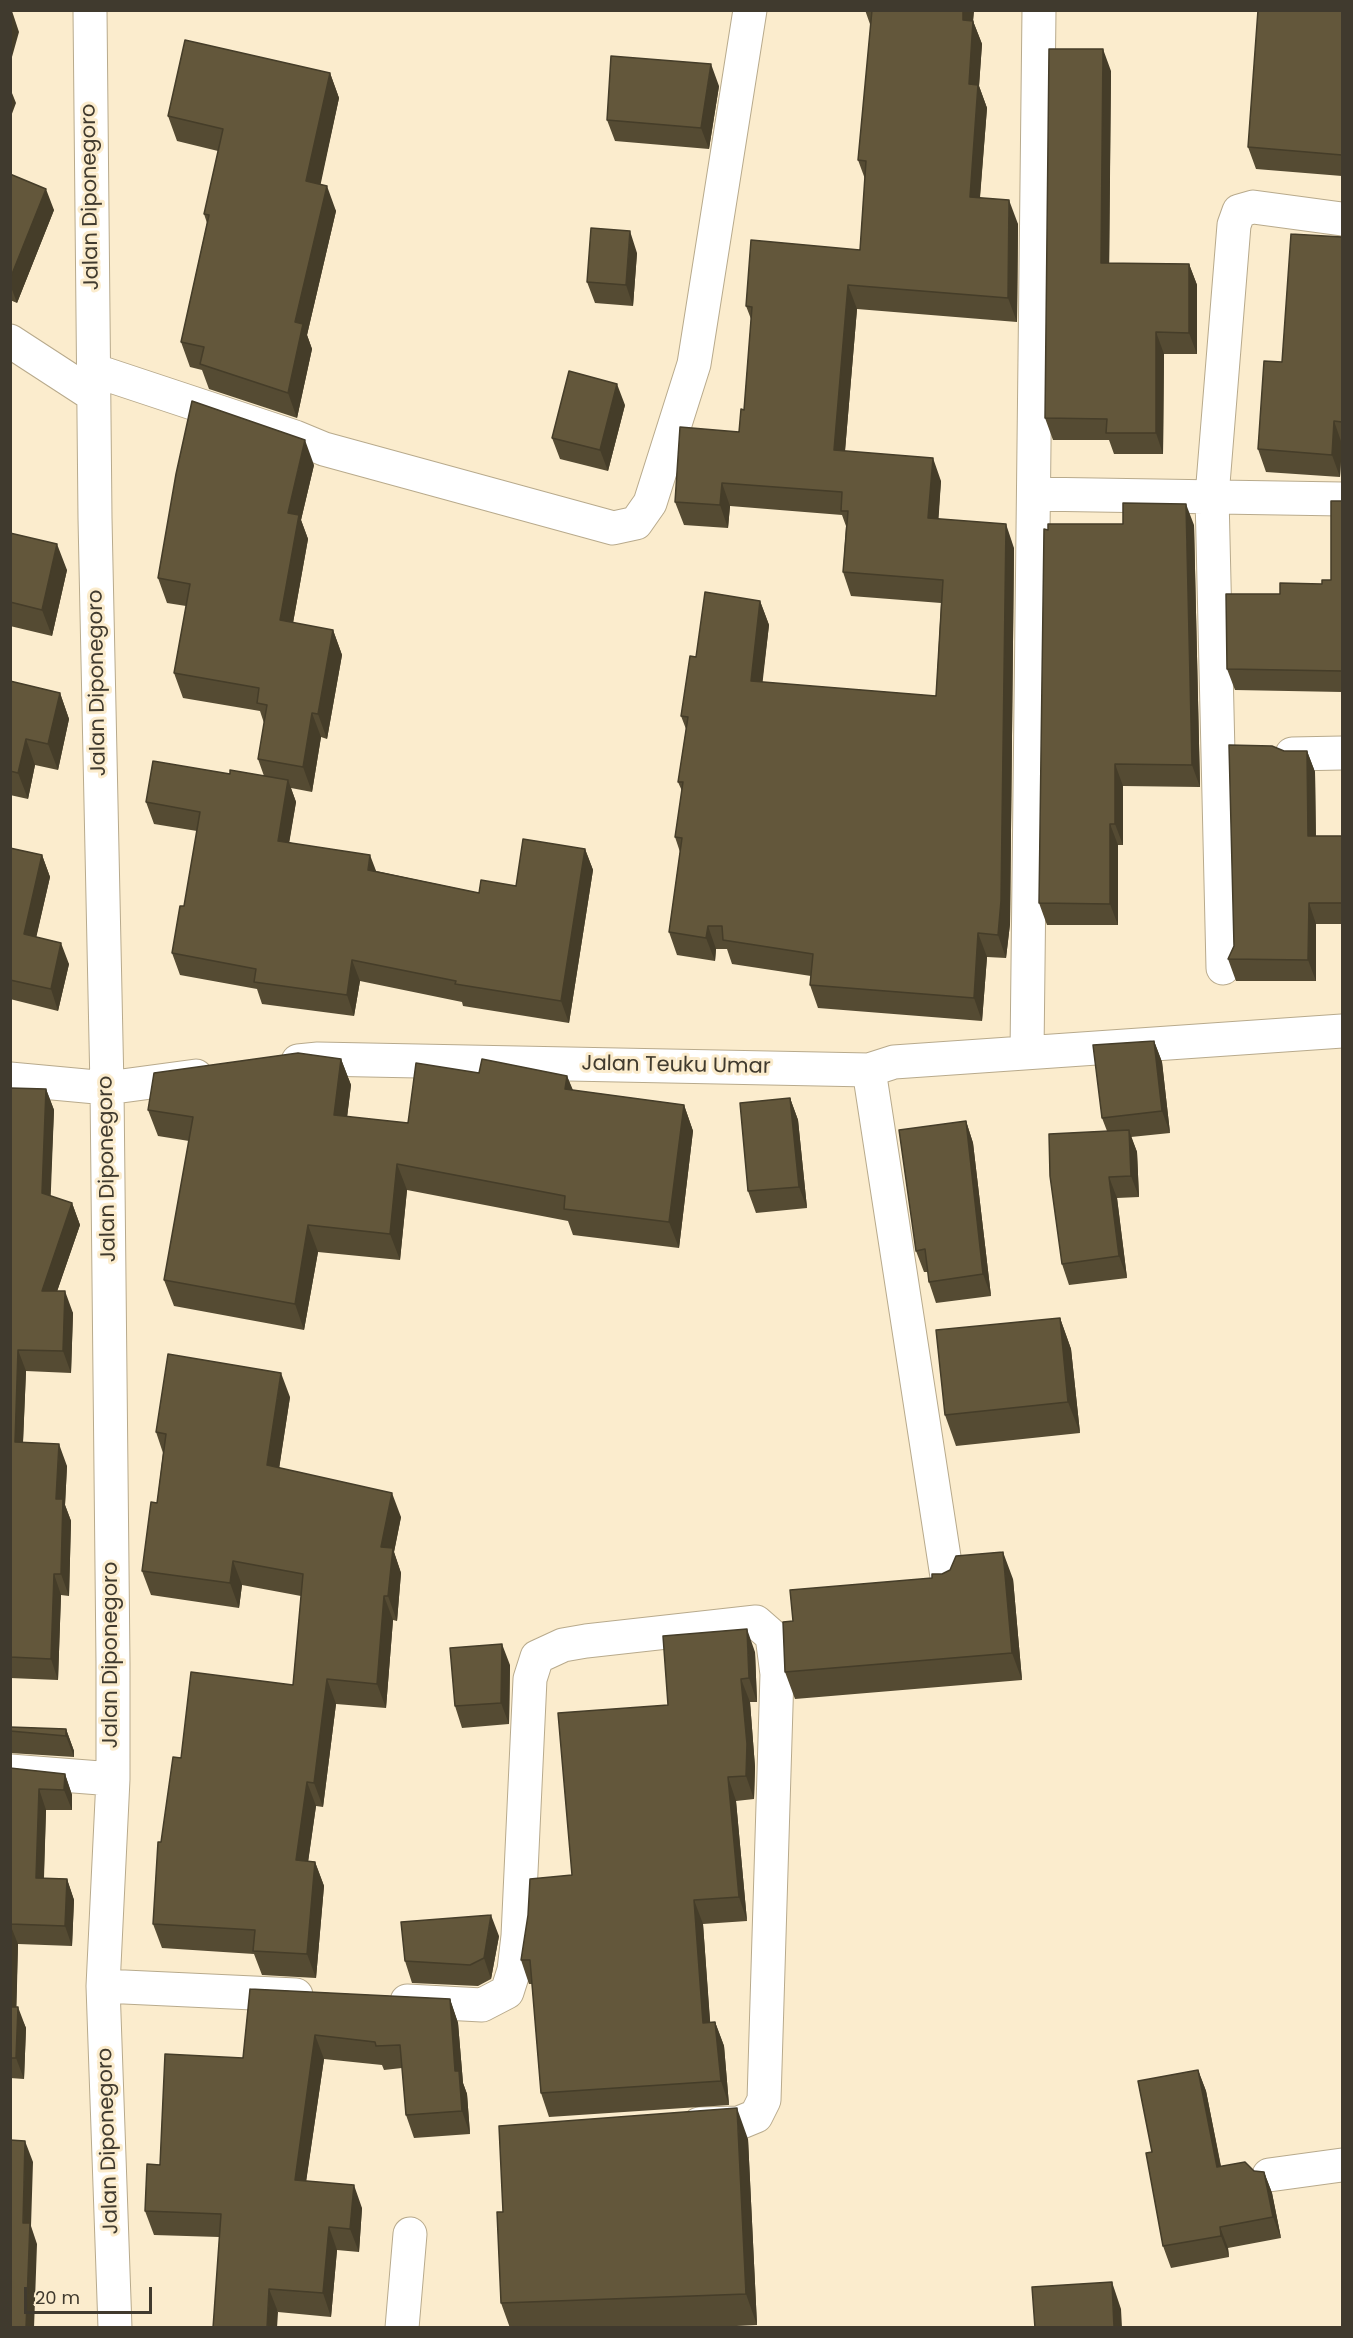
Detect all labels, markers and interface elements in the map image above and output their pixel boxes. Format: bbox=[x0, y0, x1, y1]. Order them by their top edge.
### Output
street label: Jalan Diponegoro bbox=[77, 103, 105, 291]
street label: Jalan Diponegoro bbox=[84, 589, 112, 777]
street label: Jalan Teuku Umar bbox=[581, 1052, 771, 1080]
street label: Jalan Diponegoro bbox=[94, 1075, 122, 1263]
street label: Jalan Diponegoro bbox=[99, 1562, 125, 1748]
street label: Jalan Diponegoro bbox=[93, 2047, 125, 2235]
scale bar bbox=[27, 2275, 154, 2313]
text: 20 m bbox=[35, 2285, 80, 2310]

